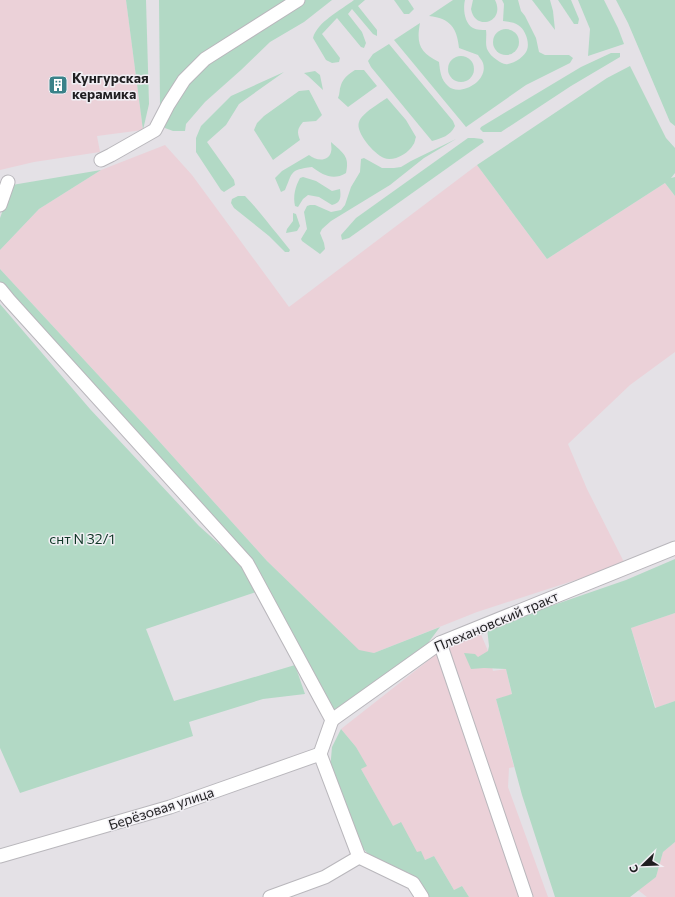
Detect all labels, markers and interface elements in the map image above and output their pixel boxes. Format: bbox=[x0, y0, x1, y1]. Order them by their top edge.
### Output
place label: Кунгурская керамика bbox=[72, 69, 149, 102]
building icon: Кунгурская керамика bbox=[47, 74, 69, 96]
park label: снт N 32/1 bbox=[49, 530, 115, 547]
street label: Плехановский тракт bbox=[431, 587, 561, 655]
street label: Берёзовая улица bbox=[106, 783, 216, 833]
north arrow bbox=[623, 845, 663, 885]
text: С bbox=[626, 863, 641, 875]

